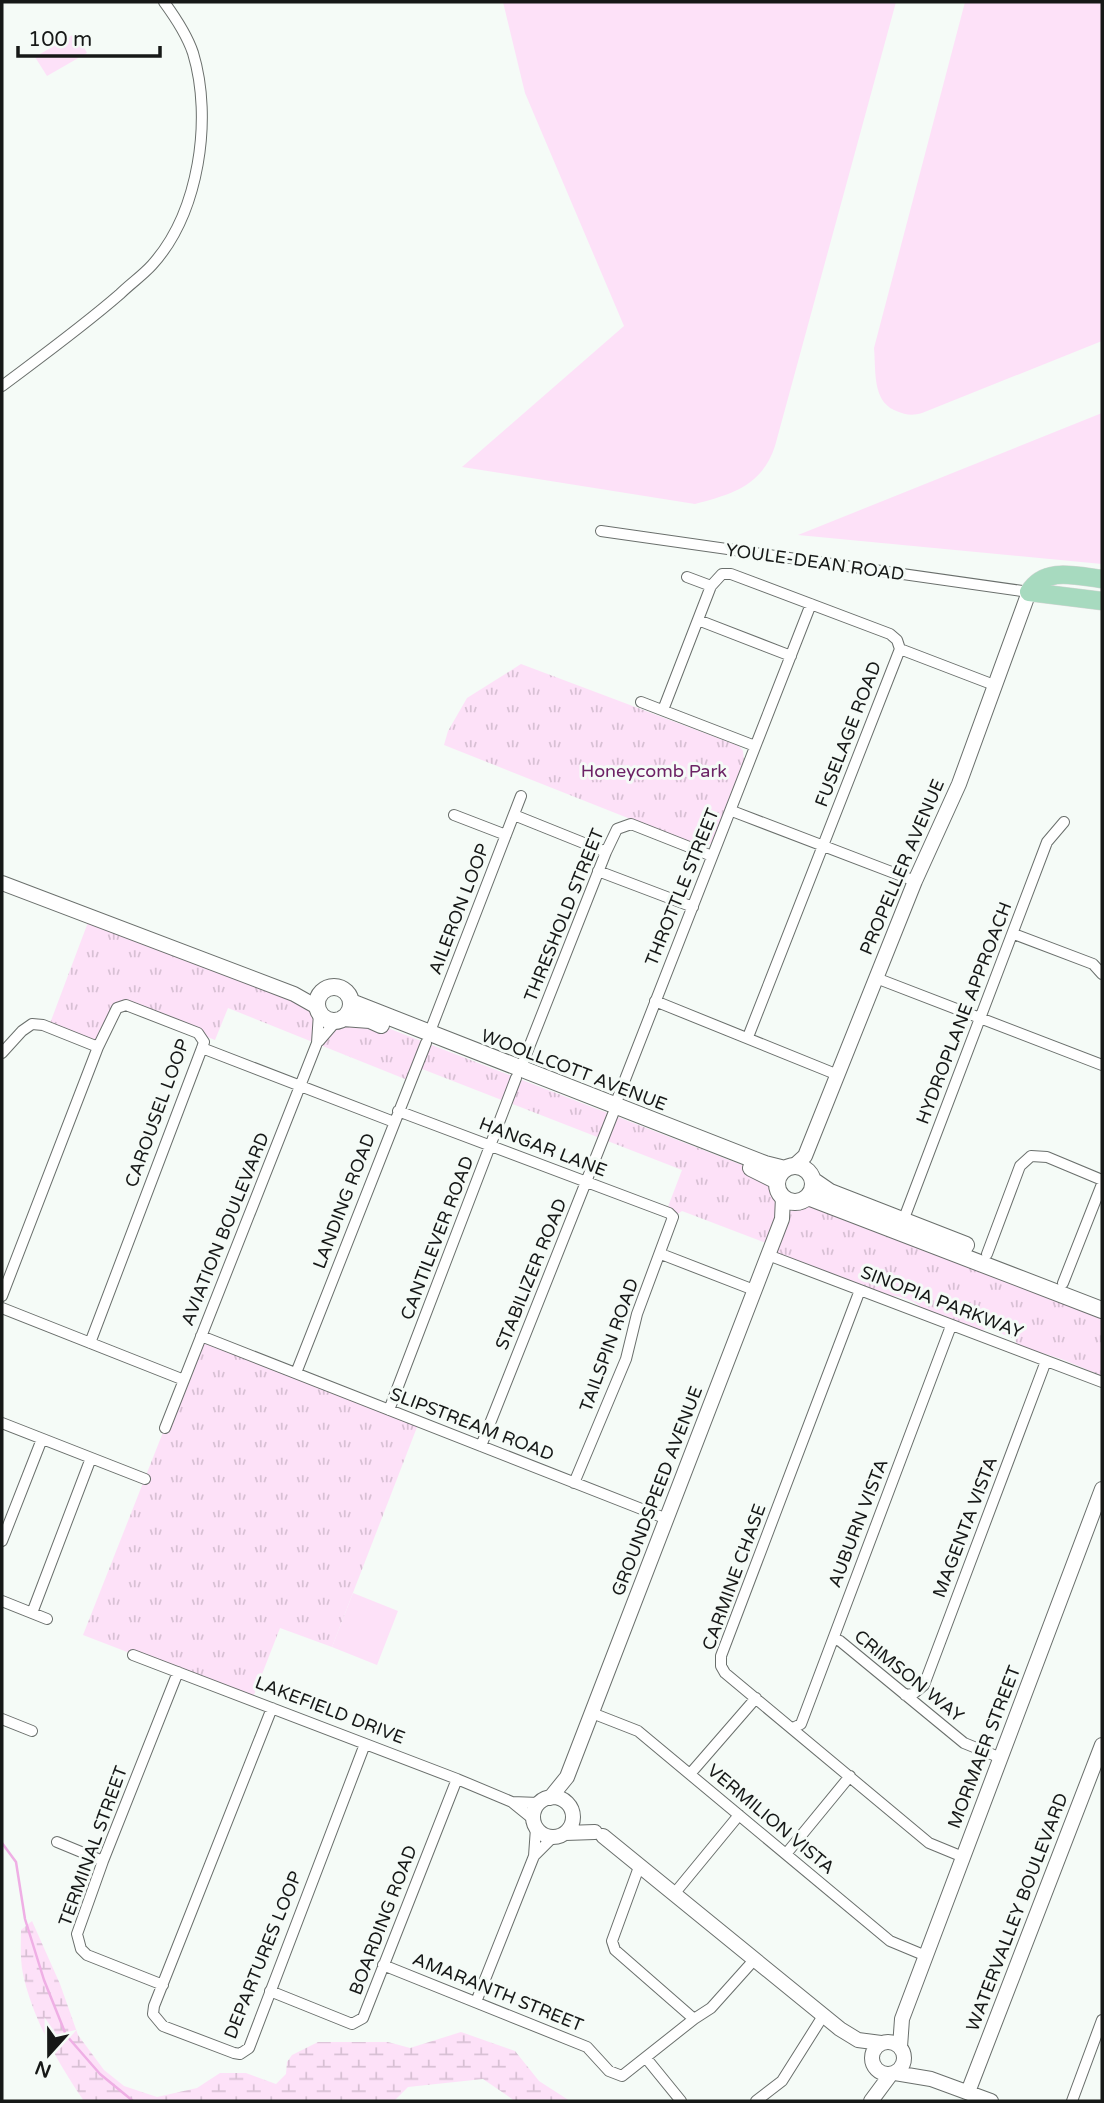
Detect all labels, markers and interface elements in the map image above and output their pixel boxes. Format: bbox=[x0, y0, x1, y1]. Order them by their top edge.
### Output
scale bar bbox=[18, 14, 159, 58]
text: 100 m bbox=[28, 27, 92, 52]
street label: YOULE-DEAN ROAD bbox=[724, 539, 906, 585]
street label: FUSELAGE ROAD bbox=[810, 658, 886, 810]
park label: Honeycomb Park bbox=[581, 760, 727, 782]
street label: PROPELLER AVENUE bbox=[855, 776, 949, 958]
street label: THROTTLE STREET bbox=[640, 805, 724, 969]
street label: THRESHOLD STREET bbox=[519, 825, 609, 1005]
street label: AILERON LOOP bbox=[424, 840, 494, 978]
street label: HYDROPLANE APPROACH bbox=[911, 899, 1017, 1127]
street label: WOOLLCOTT AVENUE bbox=[478, 1024, 670, 1116]
street label: CAROUSEL LOOP bbox=[120, 1036, 194, 1190]
street label: HANGAR LANE bbox=[476, 1112, 610, 1182]
street label: AVIATION BOULEVARD bbox=[176, 1129, 274, 1329]
street label: LANDING ROAD bbox=[308, 1130, 380, 1272]
street label: CANTILEVER ROAD bbox=[396, 1153, 478, 1323]
street label: STABILIZER ROAD bbox=[491, 1195, 571, 1353]
street label: SINOPIA PARKWAY bbox=[858, 1261, 1027, 1343]
street label: TAILSPIN ROAD bbox=[575, 1275, 643, 1415]
street label: SLIPSTREAM ROAD bbox=[387, 1383, 557, 1465]
street label: GROUNDSPEED AVENUE bbox=[607, 1383, 707, 1599]
street label: MAGENTA VISTA bbox=[928, 1453, 1002, 1601]
street label: AUBURN VISTA bbox=[823, 1456, 893, 1590]
street label: CARMINE CHASE bbox=[697, 1501, 771, 1653]
street label: CRIMSON WAY bbox=[850, 1625, 969, 1727]
street label: MORMAER STREET bbox=[943, 1662, 1025, 1832]
street label: LAKEFIELD DRIVE bbox=[252, 1671, 408, 1749]
street label: VERMILION VISTA bbox=[703, 1759, 839, 1879]
street label: TERMINAL STREET bbox=[54, 1763, 132, 1929]
street label: WATERVALLEY BOULEVARD bbox=[961, 1790, 1073, 2034]
street label: BOARDING ROAD bbox=[344, 1842, 422, 1998]
street label: DEPARTURES LOOP bbox=[219, 1868, 307, 2042]
street label: AMARANTH STREET bbox=[409, 1948, 587, 2036]
north arrow bbox=[14, 2019, 84, 2089]
text: N bbox=[32, 2056, 54, 2082]

